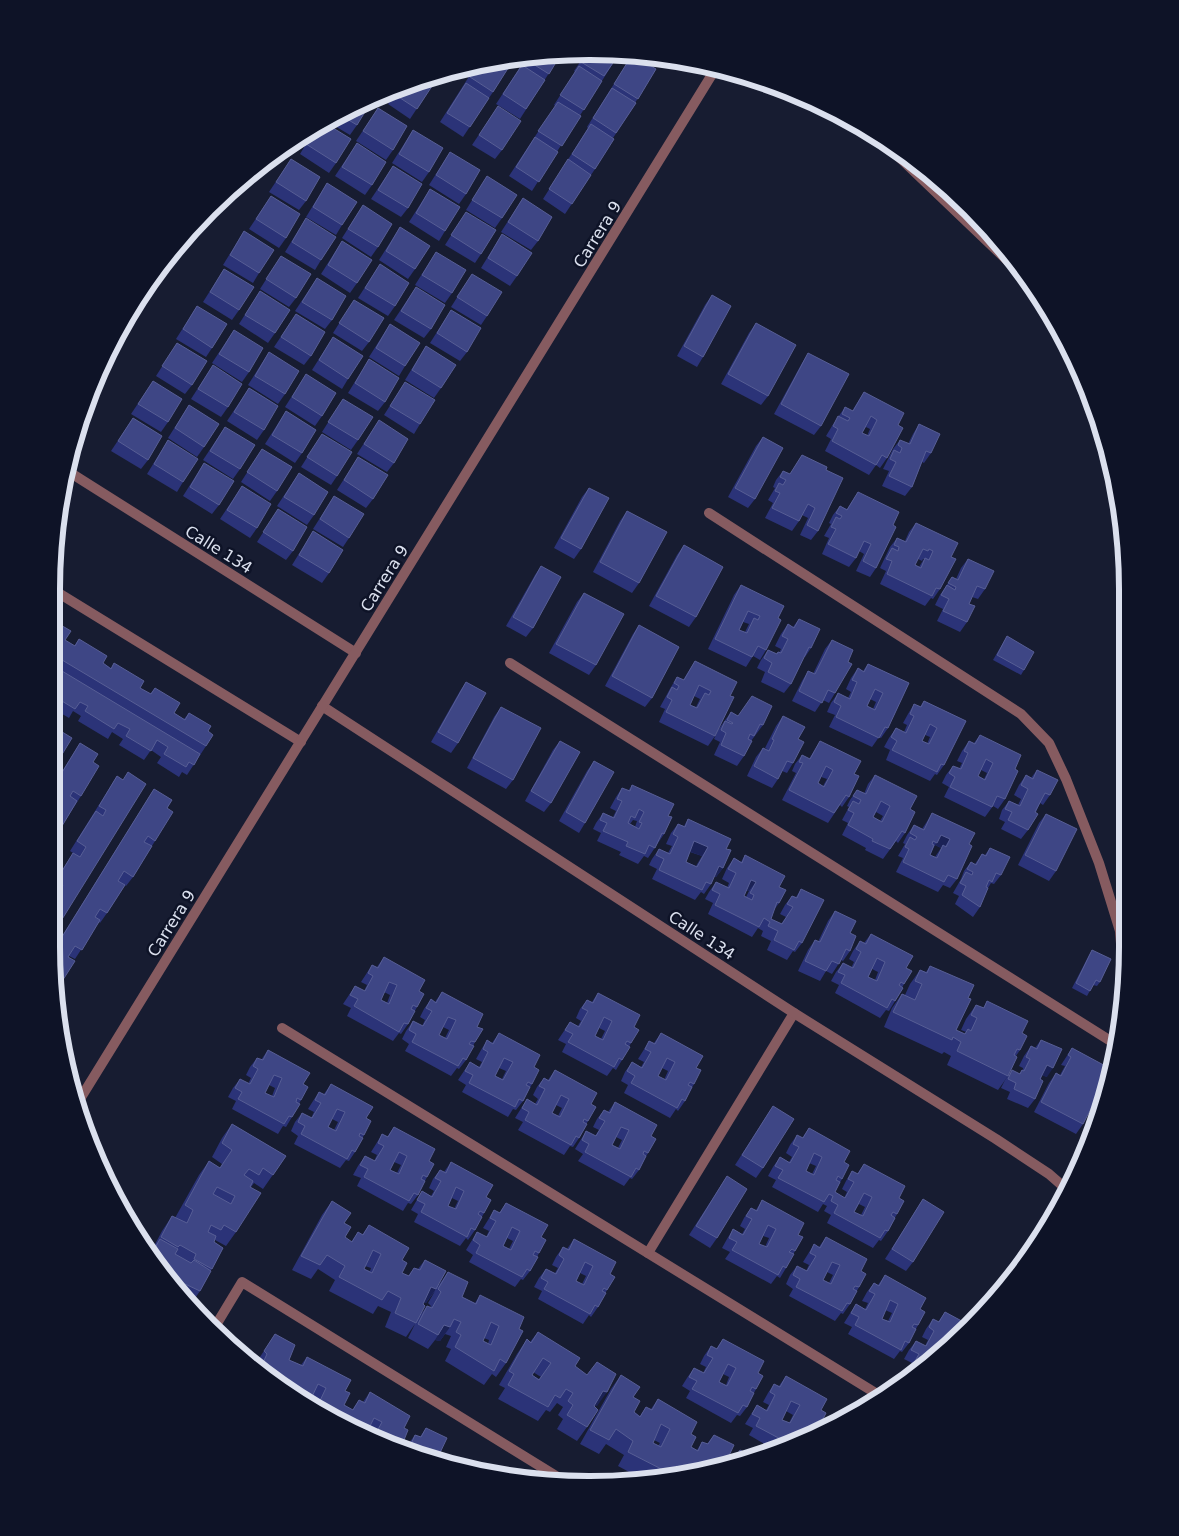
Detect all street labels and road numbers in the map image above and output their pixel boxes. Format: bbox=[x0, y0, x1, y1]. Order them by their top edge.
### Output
street label: Carrera 9 bbox=[569, 197, 625, 271]
street label: Calle 134 bbox=[182, 521, 256, 577]
street label: Carrera 9 bbox=[356, 541, 412, 615]
street label: Carrera 9 bbox=[143, 886, 199, 960]
street label: Calle 134 bbox=[665, 907, 738, 964]

